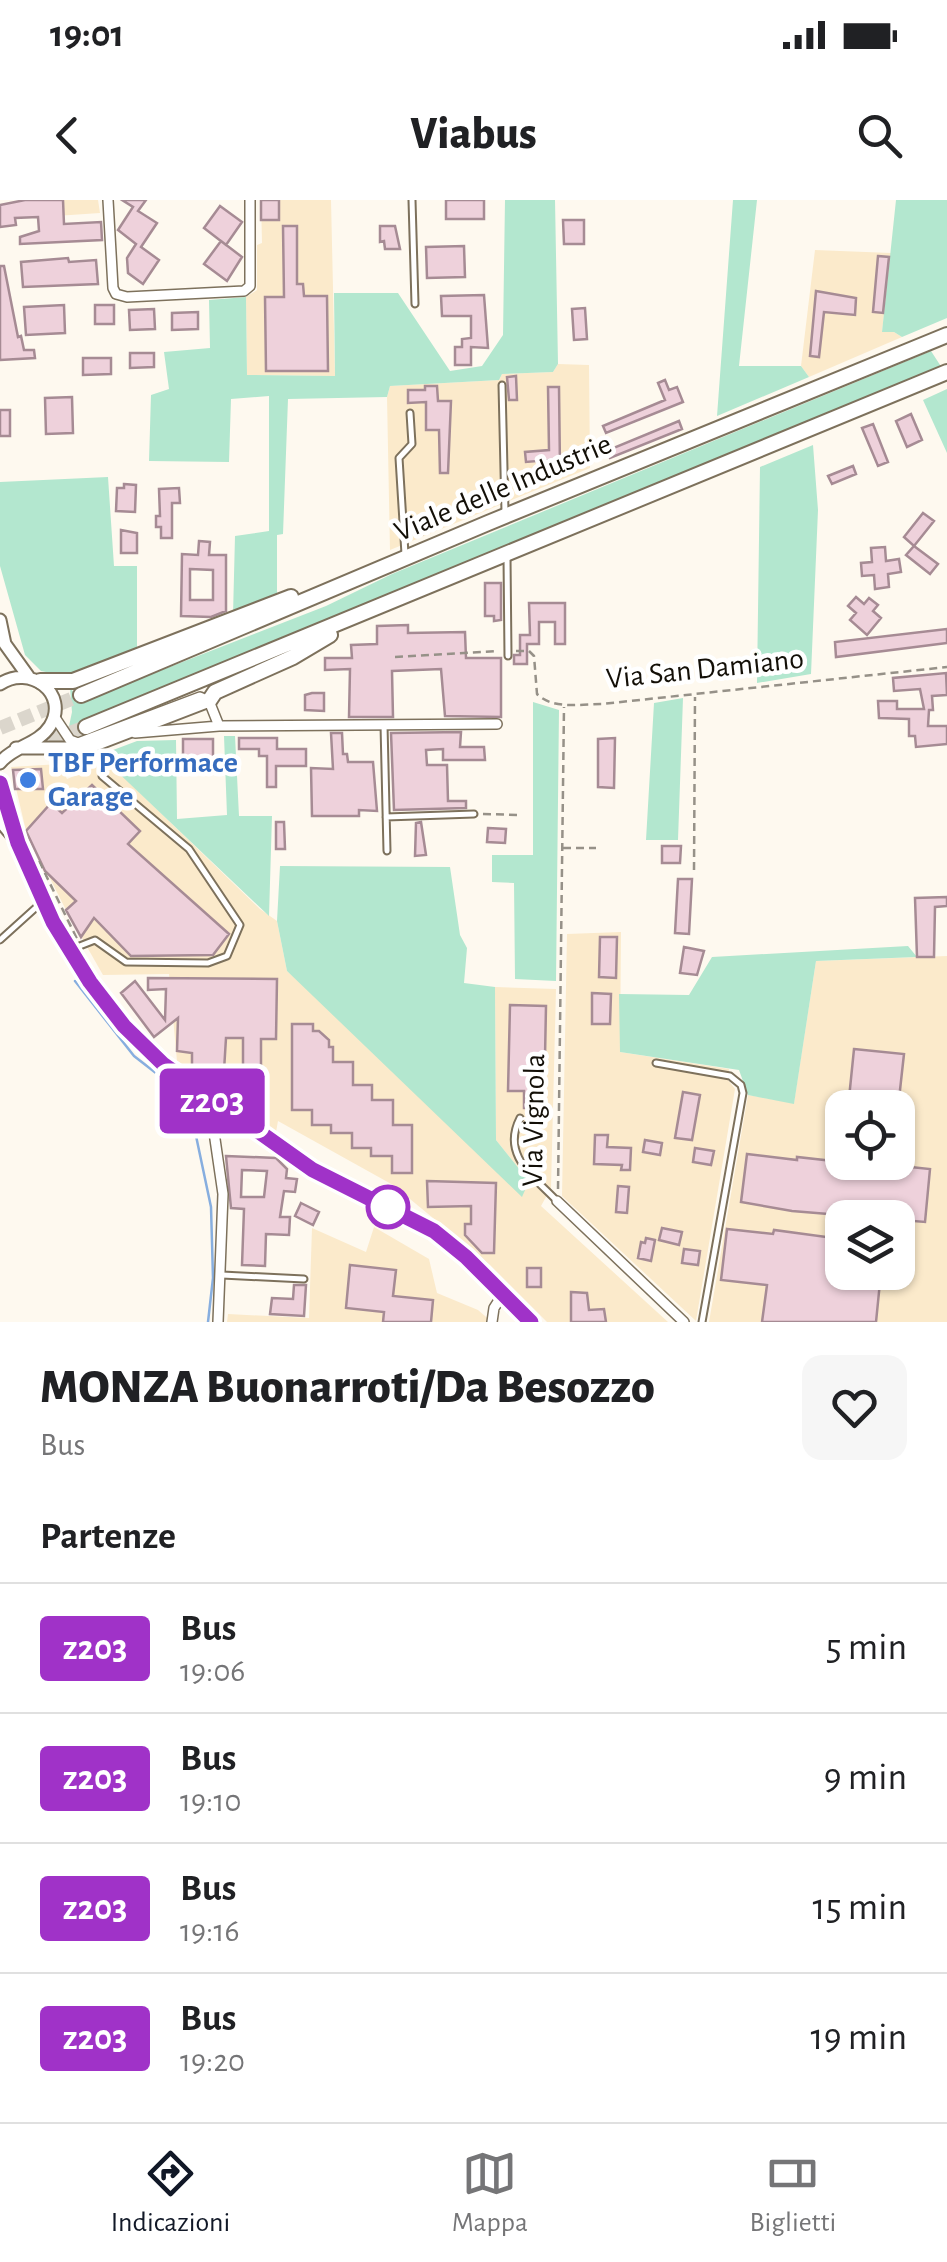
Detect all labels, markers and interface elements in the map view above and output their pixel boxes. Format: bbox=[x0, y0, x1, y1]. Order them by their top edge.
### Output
text: 19:01 bbox=[50, 16, 124, 54]
icon: back bbox=[40, 108, 95, 163]
icon: search bbox=[852, 108, 907, 163]
text: Viabus bbox=[410, 112, 537, 157]
street label: Viale delle Industrie bbox=[390, 429, 616, 547]
street label: Via San Damiano bbox=[605, 644, 805, 694]
place label: TBF Performace Garage bbox=[48, 748, 238, 812]
marker: TBF Performace Garage bbox=[17, 769, 39, 791]
street label: Via Vignola bbox=[518, 1053, 550, 1187]
line badge: z203 bbox=[142, 1068, 282, 1134]
text: z203 bbox=[180, 1084, 244, 1119]
map controls bbox=[825, 1090, 915, 1290]
button: locate bbox=[825, 1090, 915, 1180]
unlabelled marker bbox=[367, 1186, 409, 1228]
button: layers bbox=[825, 1200, 915, 1290]
button: heart bbox=[802, 1355, 907, 1460]
text: MONZA Buonarroti/Da Besozzo bbox=[40, 1364, 655, 1412]
text: Bus bbox=[40, 1429, 85, 1461]
text: Partenze bbox=[40, 1518, 176, 1556]
text: Bus bbox=[180, 1610, 236, 1648]
text: 5 min bbox=[826, 1629, 907, 1667]
text: z203 bbox=[63, 1631, 127, 1666]
text: 19:06 bbox=[180, 1655, 245, 1687]
text: Bus bbox=[180, 1740, 236, 1778]
text: 9 min bbox=[824, 1759, 907, 1797]
text: z203 bbox=[63, 1761, 127, 1796]
text: 19:10 bbox=[180, 1785, 241, 1817]
text: Bus bbox=[180, 1870, 236, 1908]
text: 15 min bbox=[813, 1889, 907, 1927]
text: z203 bbox=[63, 1891, 127, 1926]
text: 19:16 bbox=[180, 1915, 239, 1947]
text: Bus bbox=[180, 2000, 236, 2038]
text: 19 min bbox=[811, 2019, 907, 2057]
text: z203 bbox=[63, 2021, 127, 2056]
text: 19:20 bbox=[180, 2045, 245, 2077]
tab: Indicazioni bbox=[111, 2146, 230, 2240]
tab: Mappa bbox=[452, 2146, 528, 2240]
tab: Biglietti bbox=[750, 2146, 836, 2240]

